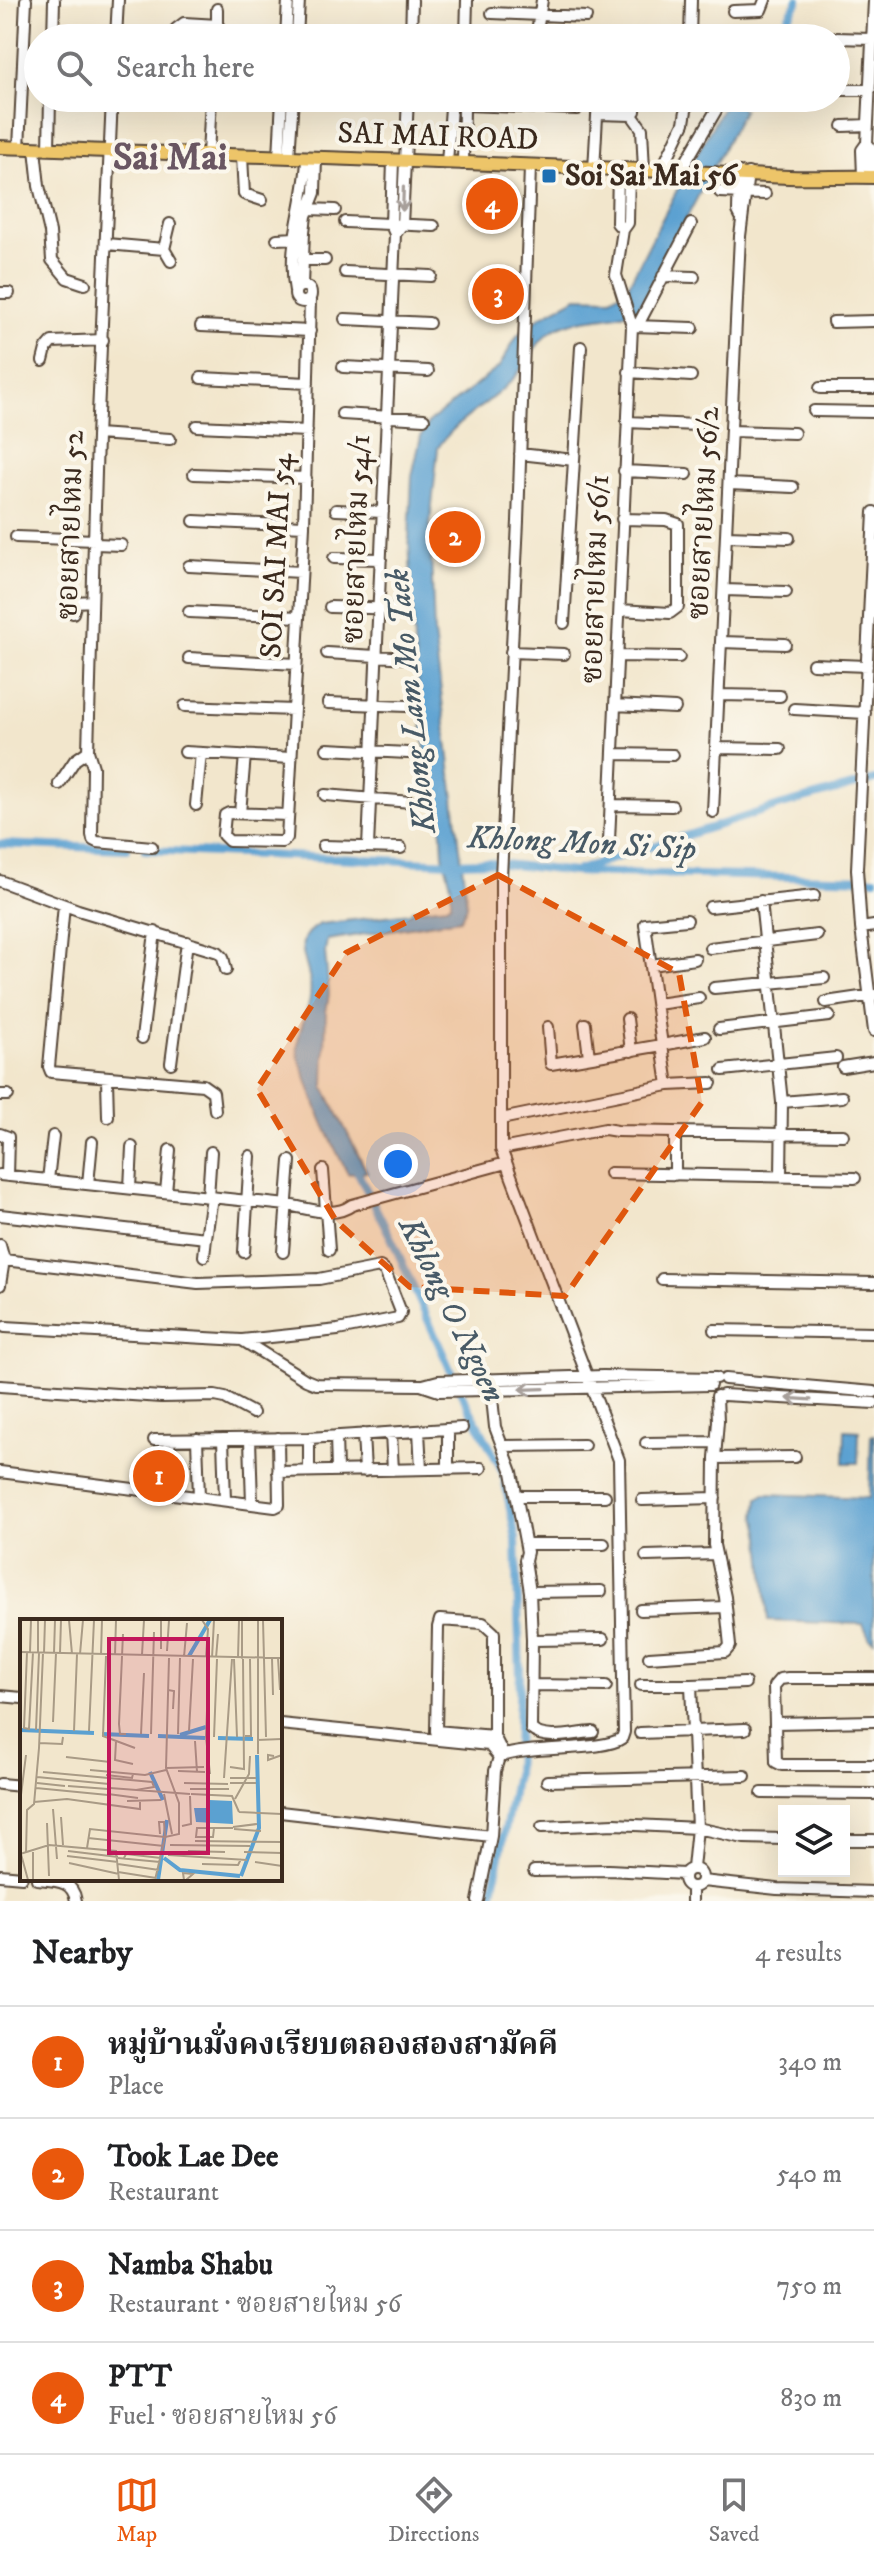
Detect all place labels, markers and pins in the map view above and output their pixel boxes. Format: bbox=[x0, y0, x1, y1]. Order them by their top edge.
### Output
place label: Soi Sai Mai 56 bbox=[565, 158, 738, 195]
marker: Soi Sai Mai 56 bbox=[540, 167, 558, 185]
pin: 4 bbox=[466, 174, 518, 234]
pin: 3 bbox=[472, 264, 524, 324]
pin: 2 bbox=[429, 507, 481, 567]
pin: 1 bbox=[133, 1446, 185, 1506]

